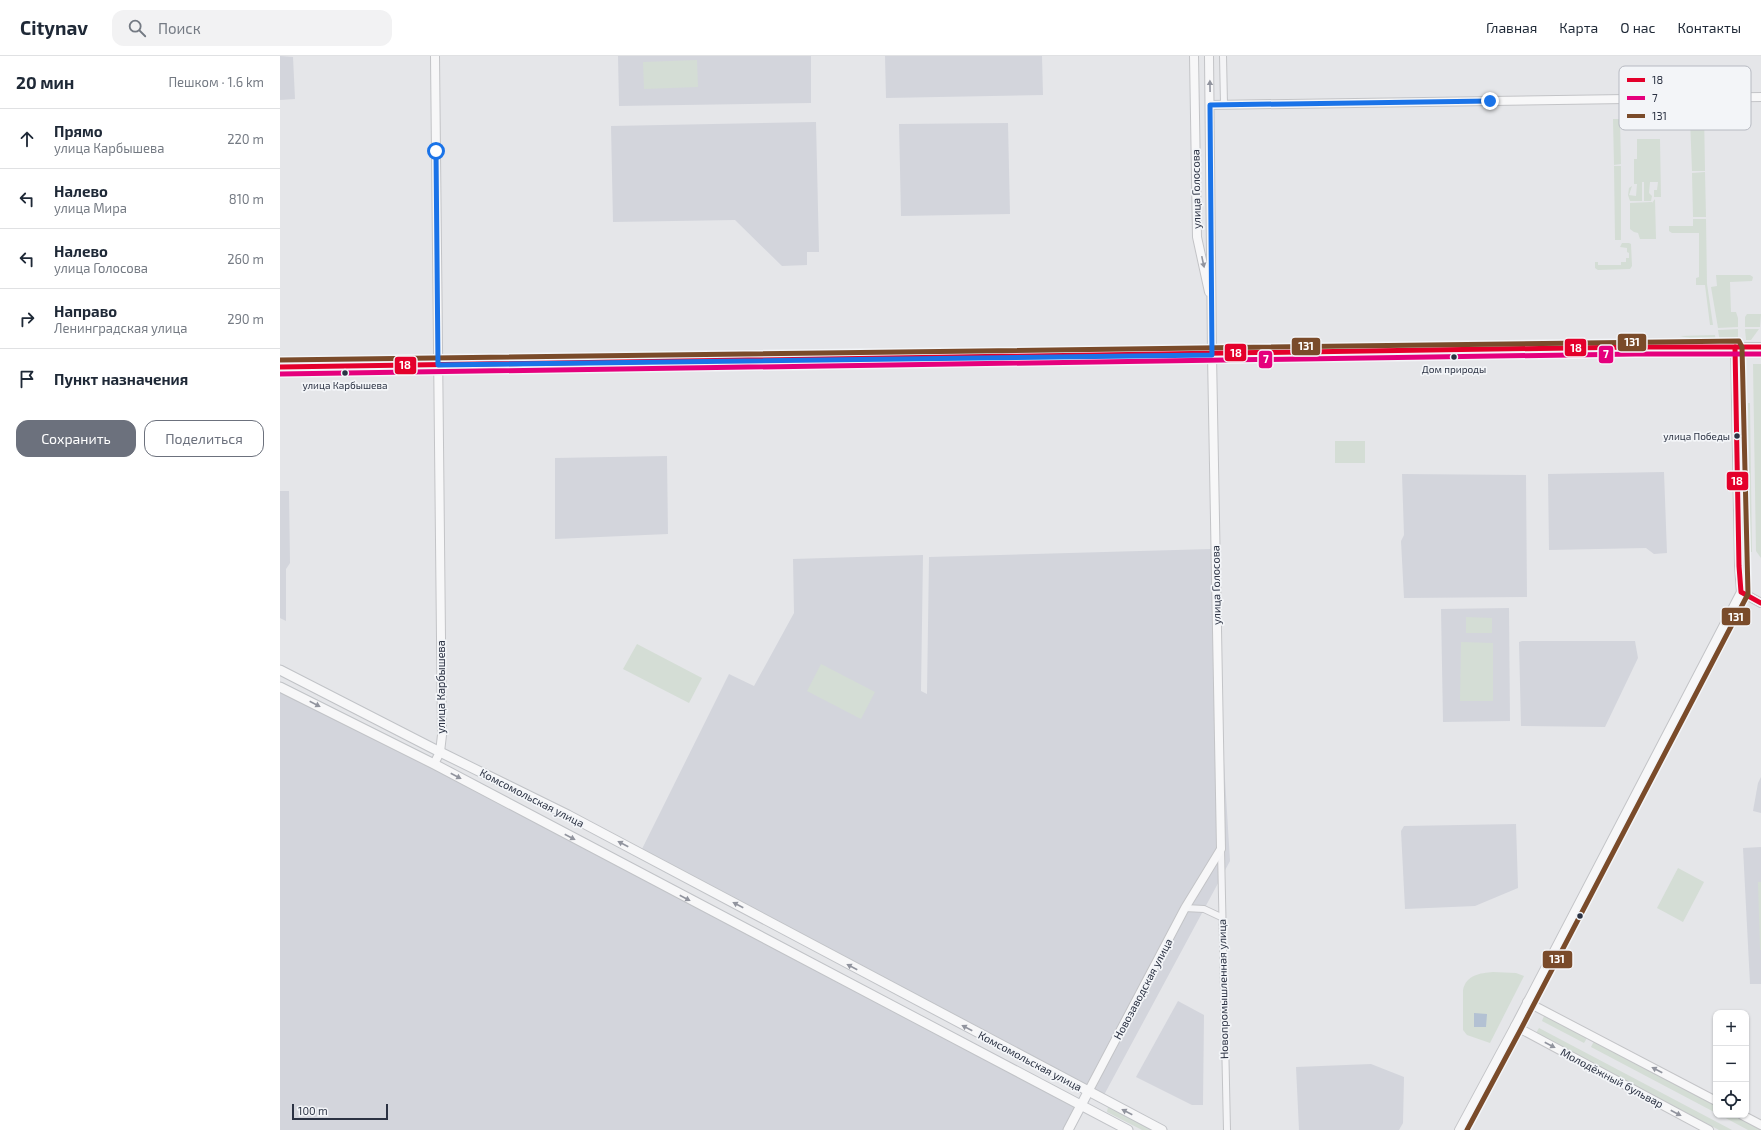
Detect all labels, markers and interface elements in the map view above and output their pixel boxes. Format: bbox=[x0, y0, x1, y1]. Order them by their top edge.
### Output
search box bbox=[112, 10, 392, 46]
text: Citynav bbox=[20, 16, 88, 39]
icon: search bbox=[126, 17, 148, 39]
text: Поиск bbox=[158, 19, 201, 37]
text: Главная bbox=[1486, 19, 1537, 36]
text: Карта bbox=[1559, 19, 1598, 36]
text: О нас bbox=[1620, 19, 1656, 36]
text: Контакты bbox=[1678, 19, 1741, 36]
legend bbox=[1619, 66, 1751, 130]
text: 20 мин bbox=[16, 72, 74, 92]
text: 18 bbox=[1652, 73, 1663, 86]
text: Пешком · 1.6 km bbox=[168, 74, 264, 90]
one-way arrow bbox=[1207, 79, 1213, 92]
text: 7 bbox=[1652, 91, 1658, 104]
route end bbox=[1481, 92, 1499, 110]
text: 131 bbox=[1652, 109, 1667, 122]
text: Прямо bbox=[54, 122, 103, 140]
icon: ahead bbox=[16, 128, 38, 150]
text: 220 m bbox=[227, 131, 264, 147]
text: улица Карбышева bbox=[54, 140, 164, 156]
route start bbox=[427, 142, 445, 160]
street label: улица Голосова bbox=[1188, 149, 1204, 229]
text: Налево bbox=[54, 182, 108, 200]
icon: left bbox=[16, 188, 38, 210]
text: 810 m bbox=[229, 191, 264, 207]
text: улица Мира bbox=[54, 200, 127, 216]
text: Налево bbox=[54, 242, 108, 260]
icon: left bbox=[16, 248, 38, 270]
text: 260 m bbox=[227, 251, 264, 267]
one-way arrow bbox=[1200, 256, 1206, 269]
text: улица Голосова bbox=[54, 260, 148, 276]
text: Направо bbox=[54, 302, 117, 320]
icon: right bbox=[16, 308, 38, 330]
text: 290 m bbox=[227, 311, 264, 327]
text: Ленинградская улица bbox=[54, 320, 187, 336]
line badge: 131 bbox=[1617, 333, 1647, 352]
text: 131 bbox=[1624, 335, 1640, 348]
line badge: 131 bbox=[1291, 337, 1321, 356]
line badge: 18 bbox=[1564, 338, 1587, 357]
text: 131 bbox=[1298, 339, 1314, 352]
text: 18 bbox=[1570, 341, 1582, 354]
line badge: 18 bbox=[1224, 343, 1247, 362]
line badge: 7 bbox=[1598, 345, 1614, 364]
text: 18 bbox=[1230, 346, 1242, 359]
text: 7 bbox=[1603, 347, 1609, 360]
line badge: 7 bbox=[1258, 350, 1273, 369]
text: 7 bbox=[1263, 352, 1269, 365]
marker: Дом природы bbox=[1449, 352, 1459, 362]
line badge: 18 bbox=[394, 356, 417, 375]
text: 18 bbox=[399, 358, 411, 371]
place label: Дом природы bbox=[1422, 363, 1486, 375]
icon: arrive bbox=[16, 368, 38, 390]
marker: улица Карбышева bbox=[340, 368, 350, 378]
text: Пункт назначения bbox=[54, 370, 188, 388]
place label: улица Карбышева bbox=[303, 379, 387, 392]
button: Сохранить bbox=[16, 420, 136, 457]
button: Поделиться bbox=[144, 420, 264, 457]
place label: улица Победы bbox=[1663, 430, 1730, 443]
marker: улица Победы bbox=[1732, 431, 1742, 441]
line badge: 18 bbox=[1726, 471, 1749, 491]
text: 18 bbox=[1731, 474, 1743, 487]
street label: улица Голосова bbox=[1208, 545, 1224, 625]
line badge: 131 bbox=[1721, 607, 1751, 626]
text: 131 bbox=[1728, 610, 1744, 623]
street label: улица Карбышева bbox=[434, 640, 448, 734]
one-way arrow bbox=[309, 701, 321, 708]
street label: Комсомольская улица bbox=[477, 766, 587, 830]
one-way arrow bbox=[450, 773, 461, 779]
one-way arrow bbox=[565, 834, 576, 840]
one-way arrow bbox=[617, 841, 629, 847]
one-way arrow bbox=[680, 895, 691, 901]
one-way arrow bbox=[732, 902, 743, 909]
unlabelled marker bbox=[1575, 911, 1585, 921]
street label: Новопромышленная улица bbox=[1215, 919, 1231, 1059]
street label: Новозаводская улица bbox=[1110, 936, 1176, 1042]
line badge: 131 bbox=[1542, 950, 1573, 969]
text: 131 bbox=[1549, 952, 1565, 965]
one-way arrow bbox=[847, 963, 858, 970]
map controls bbox=[1713, 1010, 1749, 1118]
button: + bbox=[1713, 1010, 1749, 1046]
one-way arrow bbox=[961, 1024, 973, 1031]
street label: Комсомольская улица bbox=[976, 1028, 1084, 1094]
one-way arrow bbox=[1544, 1041, 1555, 1048]
street label: Молодёжный бульвар bbox=[1558, 1045, 1666, 1111]
button: − bbox=[1713, 1046, 1749, 1082]
one-way arrow bbox=[1651, 1067, 1662, 1073]
button: locate bbox=[1713, 1082, 1749, 1118]
scale bar bbox=[292, 1102, 388, 1121]
text: 100 m bbox=[298, 1104, 328, 1117]
one-way arrow bbox=[1122, 1109, 1133, 1115]
one-way arrow bbox=[1671, 1110, 1682, 1116]

